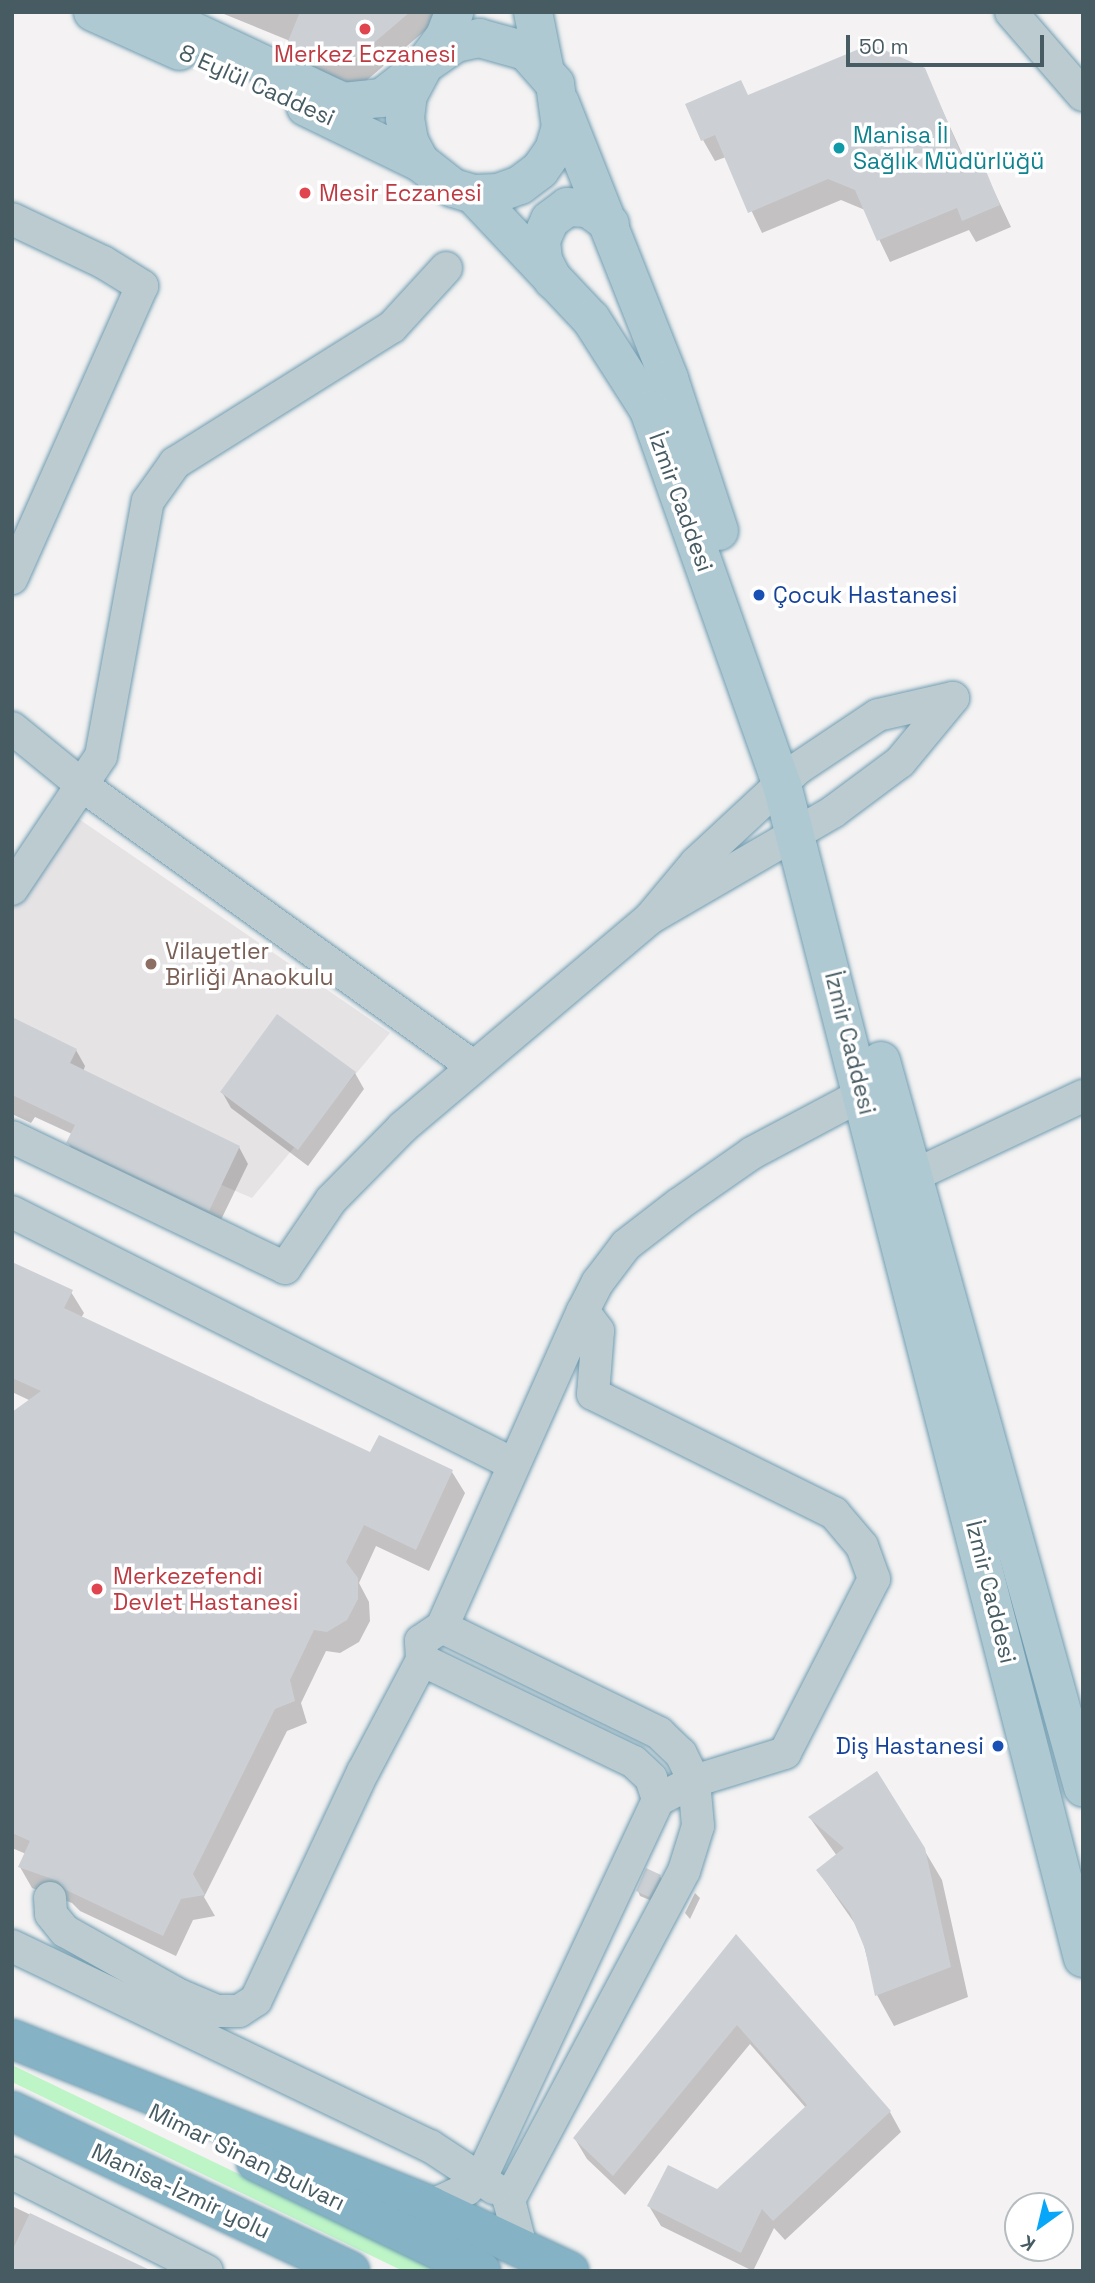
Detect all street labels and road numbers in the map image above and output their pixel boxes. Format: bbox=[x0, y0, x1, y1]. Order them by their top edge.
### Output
street label: 8 Eylül Caddesi bbox=[175, 38, 339, 132]
street label: İzmir Caddesi bbox=[643, 429, 719, 575]
street label: İzmir Caddesi bbox=[819, 969, 881, 1117]
street label: İzmir Caddesi bbox=[960, 1518, 1022, 1666]
street label: Mimar Sinan Bulvarı bbox=[144, 2098, 350, 2216]
street label: Manisa-İzmir yolu bbox=[87, 2138, 275, 2244]

